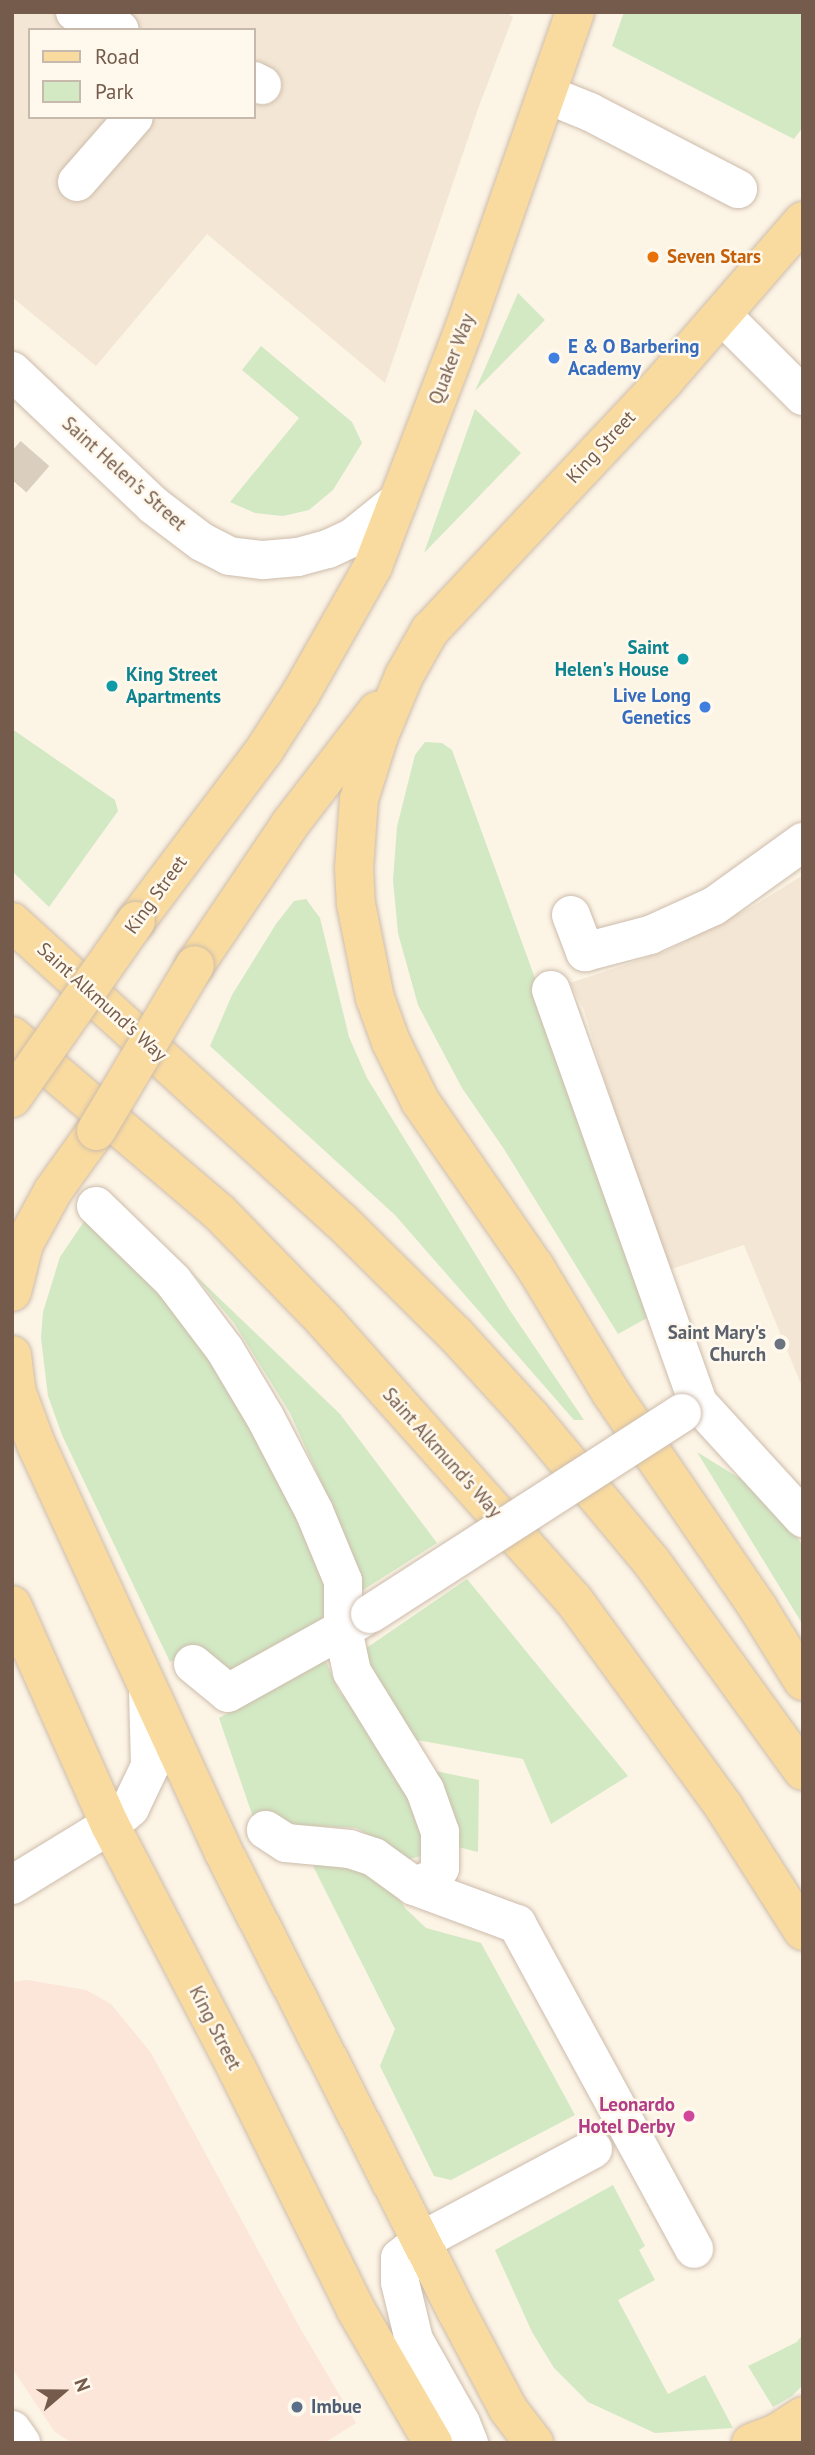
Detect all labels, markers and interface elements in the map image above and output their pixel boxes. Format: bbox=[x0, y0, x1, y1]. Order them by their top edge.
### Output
legend bbox=[28, 28, 256, 119]
text: Road bbox=[95, 43, 139, 70]
text: Park bbox=[95, 78, 134, 105]
place label: Seven Stars bbox=[667, 246, 761, 268]
marker: Seven Stars bbox=[645, 249, 661, 265]
street label: Quaker Way bbox=[424, 310, 480, 408]
place label: E & O Barbering Academy bbox=[568, 336, 700, 380]
marker: E & O Barbering Academy bbox=[546, 350, 562, 366]
street label: King Street bbox=[562, 406, 640, 488]
street label: Saint Helen's Street bbox=[57, 412, 191, 536]
place label: Saint Helen's House bbox=[555, 637, 669, 681]
marker: Saint Helen's House bbox=[675, 651, 691, 667]
place label: King Street Apartments bbox=[126, 664, 221, 708]
marker: King Street Apartments bbox=[104, 678, 120, 694]
place label: Live Long Genetics bbox=[613, 685, 691, 729]
marker: Live Long Genetics bbox=[697, 699, 713, 715]
street label: King Street bbox=[120, 852, 192, 938]
street label: Saint Alkmund's Way bbox=[32, 937, 172, 1067]
place label: Saint Mary's Church bbox=[668, 1322, 766, 1366]
marker: Saint Mary's Church bbox=[772, 1336, 788, 1352]
street label: Saint Alkmund's Way bbox=[377, 1383, 507, 1523]
street label: King Street bbox=[184, 1982, 246, 2074]
place label: Leonardo Hotel Derby bbox=[578, 2094, 675, 2138]
marker: Leonardo Hotel Derby bbox=[681, 2108, 697, 2124]
north arrow bbox=[28, 2357, 98, 2427]
text: N bbox=[69, 2375, 96, 2395]
place label: Imbue bbox=[311, 2396, 362, 2418]
marker: Imbue bbox=[289, 2399, 305, 2415]

